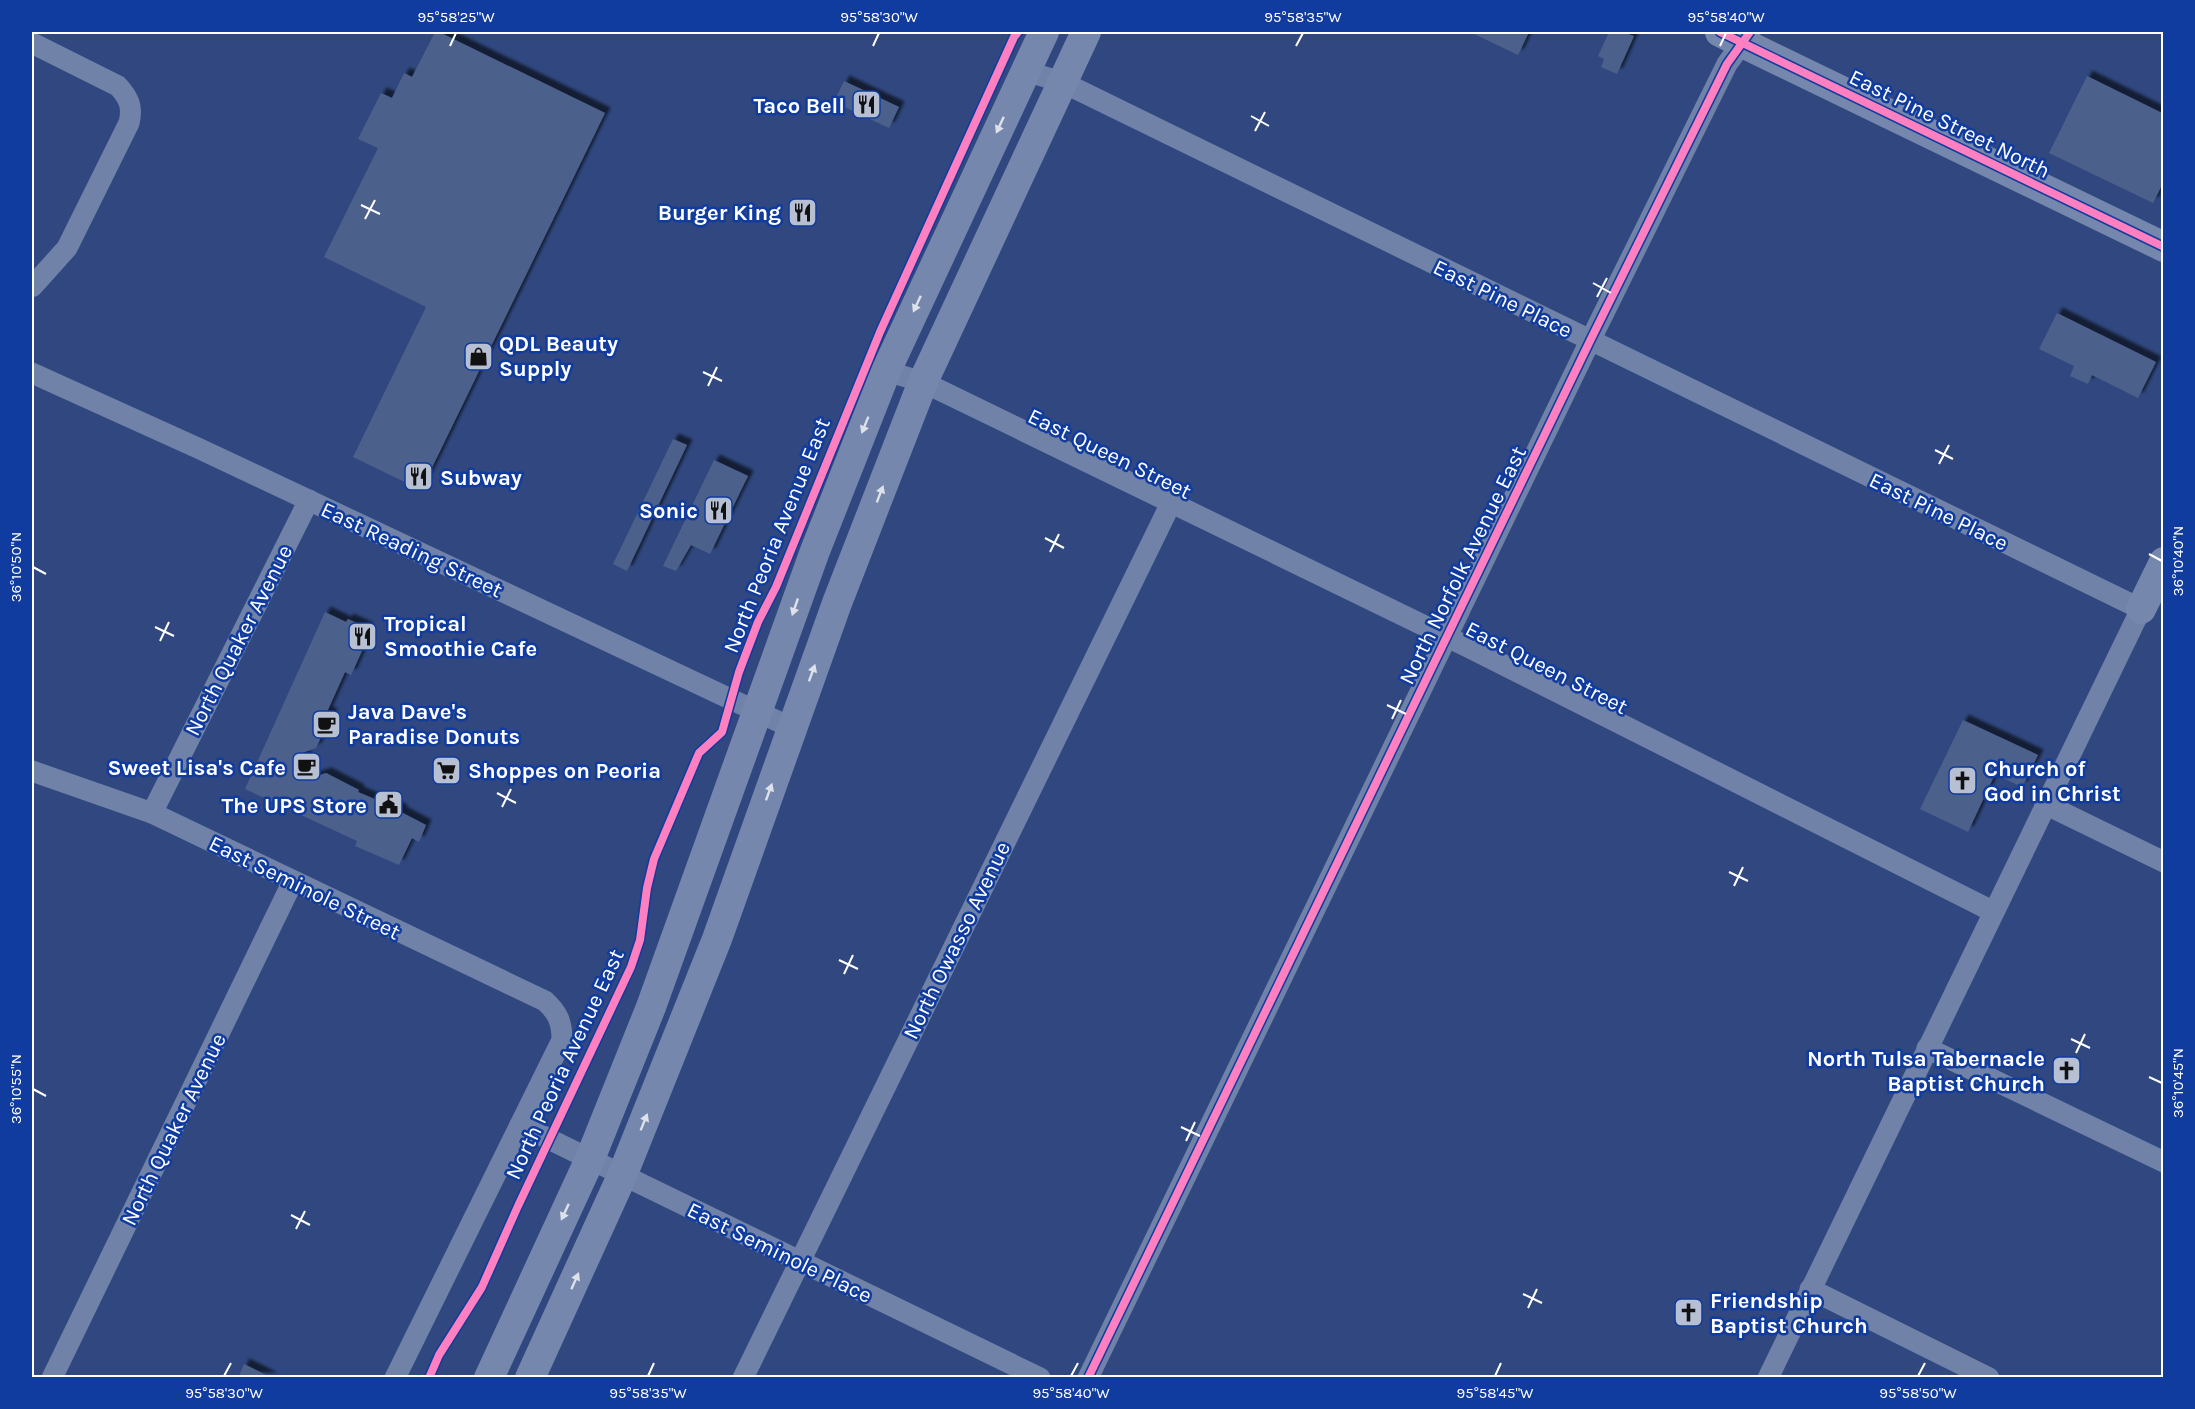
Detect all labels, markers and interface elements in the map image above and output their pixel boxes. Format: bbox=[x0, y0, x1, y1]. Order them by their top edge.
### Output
text: 95°58'25"W bbox=[417, 8, 495, 26]
text: 95°58'30"W bbox=[840, 8, 918, 26]
text: 95°58'35"W bbox=[1264, 8, 1342, 26]
text: 95°58'40"W bbox=[1687, 8, 1765, 26]
street label: East Pine Street North bbox=[1845, 64, 2054, 184]
restaurant icon: Taco Bell bbox=[850, 89, 882, 121]
place label: Taco Bell bbox=[754, 93, 845, 119]
one-way arrow bbox=[996, 116, 1005, 133]
restaurant icon: Burger King bbox=[786, 196, 818, 228]
place label: Burger King bbox=[658, 200, 781, 226]
street label: East Pine Place bbox=[1429, 254, 1576, 344]
one-way arrow bbox=[912, 296, 921, 313]
place label: QDL Beauty Supply bbox=[499, 331, 618, 382]
shop icon: QDL Beauty Supply bbox=[462, 340, 494, 372]
street label: East Queen Street bbox=[1024, 403, 1196, 505]
street label: North Peoria Avenue East bbox=[718, 414, 836, 657]
one-way arrow bbox=[860, 416, 869, 434]
street label: North Norfolk Avenue East bbox=[1394, 442, 1532, 689]
restaurant icon: Subway bbox=[403, 461, 435, 493]
place label: Subway bbox=[440, 465, 522, 491]
street label: East Pine Place bbox=[1865, 467, 2012, 557]
one-way arrow bbox=[875, 485, 885, 503]
restaurant icon: Sonic bbox=[703, 494, 735, 526]
street label: East Reading Street bbox=[317, 496, 506, 603]
place label: Sonic bbox=[639, 498, 698, 524]
text: 36°10'40"N bbox=[2169, 526, 2187, 596]
text: 36°10'50"N bbox=[7, 532, 25, 602]
street label: North Quaker Avenue bbox=[179, 541, 298, 740]
one-way arrow bbox=[790, 598, 800, 616]
place label: Tropical Smoothie Cafe bbox=[384, 611, 537, 662]
street label: East Queen Street bbox=[1461, 616, 1632, 720]
restaurant icon: Tropical Smoothie Cafe bbox=[347, 620, 379, 652]
one-way arrow bbox=[808, 664, 817, 682]
place label: Java Dave's Paradise Donuts bbox=[348, 699, 520, 750]
cafe icon: Java Dave's Paradise Donuts bbox=[311, 708, 343, 740]
cafe icon: Sweet Lisa's Cafe bbox=[291, 751, 323, 783]
supermarket icon: Shoppes on Peoria bbox=[431, 754, 463, 786]
place label: Sweet Lisa's Cafe bbox=[108, 755, 286, 781]
place label: Church of God in Christ bbox=[1984, 756, 2121, 807]
place label: Shoppes on Peoria bbox=[468, 758, 661, 784]
church icon: Church of God in Christ bbox=[1947, 765, 1979, 797]
one-way arrow bbox=[765, 783, 775, 801]
public building icon: The UPS Store bbox=[372, 789, 404, 821]
place label: The UPS Store bbox=[221, 793, 367, 819]
street label: East Seminole Street bbox=[205, 830, 404, 946]
street label: North Owasso Avenue bbox=[898, 837, 1016, 1044]
street label: North Peoria Avenue East bbox=[500, 945, 630, 1184]
street label: North Quaker Avenue bbox=[116, 1029, 232, 1230]
place label: North Tulsa Tabernacle Baptist Church bbox=[1807, 1046, 2045, 1097]
text: 36°10'45"N bbox=[2169, 1048, 2187, 1118]
text: 36°10'55"N bbox=[7, 1054, 25, 1124]
church icon: North Tulsa Tabernacle Baptist Church bbox=[2050, 1055, 2082, 1087]
one-way arrow bbox=[639, 1112, 649, 1130]
street label: East Seminole Place bbox=[683, 1197, 876, 1309]
one-way arrow bbox=[561, 1204, 570, 1221]
one-way arrow bbox=[570, 1271, 580, 1289]
place label: Friendship Baptist Church bbox=[1710, 1288, 1868, 1339]
church icon: Friendship Baptist Church bbox=[1673, 1297, 1705, 1329]
text: 95°58'30"W bbox=[185, 1384, 263, 1402]
text: 95°58'35"W bbox=[609, 1384, 687, 1402]
text: 95°58'40"W bbox=[1032, 1384, 1110, 1402]
text: 95°58'45"W bbox=[1457, 1384, 1534, 1402]
text: 95°58'50"W bbox=[1879, 1384, 1957, 1402]

